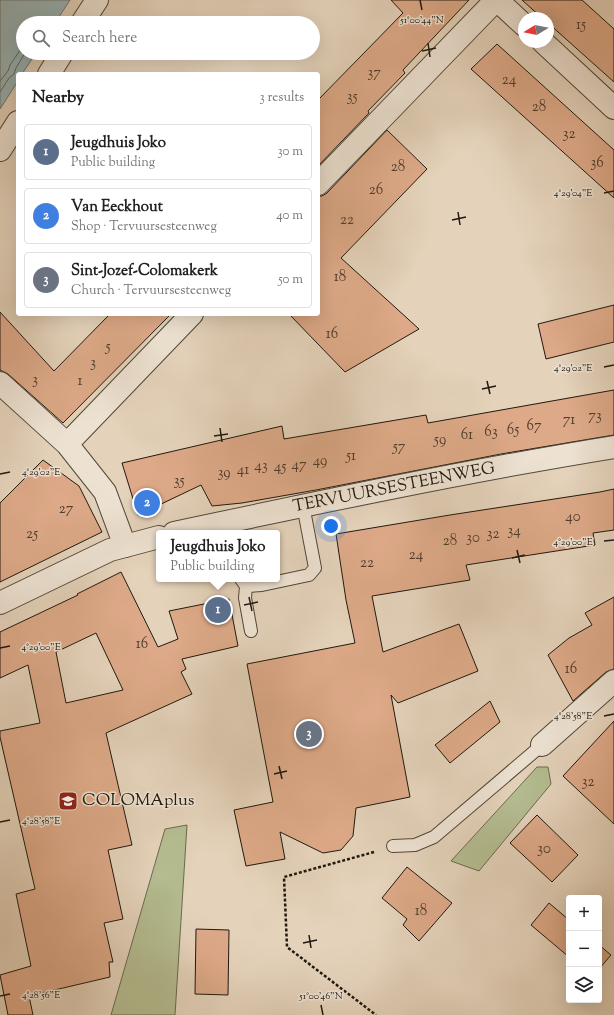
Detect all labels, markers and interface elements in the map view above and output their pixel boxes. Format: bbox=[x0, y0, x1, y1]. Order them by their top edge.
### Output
north arrow bbox=[518, 12, 554, 48]
text: 51°00'44"N bbox=[399, 13, 444, 28]
house number: 15 bbox=[576, 15, 586, 36]
search box bbox=[16, 16, 320, 60]
icon: search bbox=[30, 27, 52, 49]
text: Search here bbox=[62, 28, 137, 49]
house number: 37 bbox=[367, 63, 381, 84]
house number: 24 bbox=[502, 70, 517, 91]
text: Nearby bbox=[32, 86, 84, 110]
house number: 35 bbox=[346, 87, 358, 108]
text: 3 results bbox=[259, 89, 304, 107]
house number: 28 bbox=[532, 97, 546, 118]
house number: 32 bbox=[562, 124, 576, 145]
text: Jeugdhuis Joko bbox=[71, 133, 166, 154]
text: 1 bbox=[44, 143, 48, 161]
text: 30 m bbox=[277, 143, 303, 161]
house number: 36 bbox=[590, 153, 604, 174]
text: Public building bbox=[71, 154, 155, 172]
house number: 28 bbox=[391, 157, 405, 178]
house number: 26 bbox=[369, 180, 383, 201]
text: 4°29'04"E bbox=[554, 186, 592, 201]
text: Van Eeckhout bbox=[71, 197, 163, 218]
text: 2 bbox=[43, 207, 49, 225]
text: 40 m bbox=[276, 207, 303, 225]
house number: 22 bbox=[340, 210, 354, 231]
text: Shop · Tervuursesteenweg bbox=[71, 218, 217, 236]
text: Sint-Jozef-Colomakerk bbox=[71, 261, 218, 282]
house number: 18 bbox=[334, 267, 346, 288]
text: 3 bbox=[43, 271, 49, 289]
text: 50 m bbox=[278, 271, 303, 289]
text: Church · Tervuursesteenweg bbox=[71, 282, 231, 300]
house number: 16 bbox=[326, 324, 338, 345]
house number: 5 bbox=[104, 337, 111, 358]
house number: 3 bbox=[90, 353, 96, 374]
text: 4°29'02"E bbox=[554, 361, 592, 376]
house number: 3 bbox=[32, 370, 38, 391]
house number: 1 bbox=[77, 371, 83, 392]
house number: 73 bbox=[588, 406, 602, 427]
house number: 71 bbox=[563, 410, 575, 431]
house number: 67 bbox=[527, 416, 542, 437]
house number: 65 bbox=[507, 420, 519, 441]
house number: 63 bbox=[484, 422, 498, 443]
house number: 61 bbox=[461, 425, 473, 446]
house number: 59 bbox=[433, 430, 446, 451]
house number: 57 bbox=[392, 437, 406, 458]
house number: 51 bbox=[345, 446, 356, 467]
house number: 49 bbox=[313, 451, 327, 472]
house number: 47 bbox=[291, 455, 307, 476]
house number: 43 bbox=[254, 456, 268, 477]
house number: 45 bbox=[274, 457, 286, 478]
street label: TERVUURSESTEENWEG bbox=[291, 457, 497, 519]
house number: 41 bbox=[237, 460, 249, 481]
house number: 39 bbox=[217, 463, 231, 484]
text: 4°29'02"E bbox=[22, 465, 60, 480]
house number: 35 bbox=[173, 471, 185, 492]
pin: 2 bbox=[134, 488, 160, 518]
house number: 27 bbox=[59, 499, 74, 520]
house number: 40 bbox=[565, 507, 581, 528]
your location bbox=[321, 516, 341, 536]
house number: 34 bbox=[507, 521, 521, 542]
house number: 25 bbox=[26, 524, 38, 545]
house number: 32 bbox=[486, 524, 500, 545]
house number: 30 bbox=[466, 528, 480, 549]
popup bbox=[156, 530, 280, 582]
house number: 28 bbox=[443, 531, 457, 552]
text: 4°29'00"E bbox=[553, 535, 593, 550]
text: Jeugdhuis Joko bbox=[171, 537, 265, 558]
house number: 24 bbox=[409, 545, 424, 566]
house number: 22 bbox=[360, 553, 374, 574]
text: Public building bbox=[171, 558, 255, 576]
pin: 1 bbox=[205, 595, 231, 625]
house number: 16 bbox=[136, 634, 148, 655]
text: 4°29'00"E bbox=[21, 640, 61, 655]
house number: 16 bbox=[565, 659, 577, 680]
text: 4°28'58"E bbox=[554, 709, 592, 724]
pin: 3 bbox=[296, 719, 322, 749]
house number: 32 bbox=[581, 772, 595, 793]
place label: COLOMAplus bbox=[82, 789, 195, 813]
school or university icon: COLOMAplus bbox=[57, 790, 79, 812]
text: 4°28'58"E bbox=[22, 814, 60, 829]
house number: 30 bbox=[537, 839, 551, 860]
map controls bbox=[566, 895, 602, 1003]
button: + bbox=[566, 895, 602, 931]
house number: 18 bbox=[415, 901, 427, 922]
button: − bbox=[566, 931, 602, 967]
button: layers bbox=[566, 967, 602, 1003]
text: 4°28'56"E bbox=[22, 988, 60, 1003]
text: 51°00'46"N bbox=[298, 989, 343, 1004]

